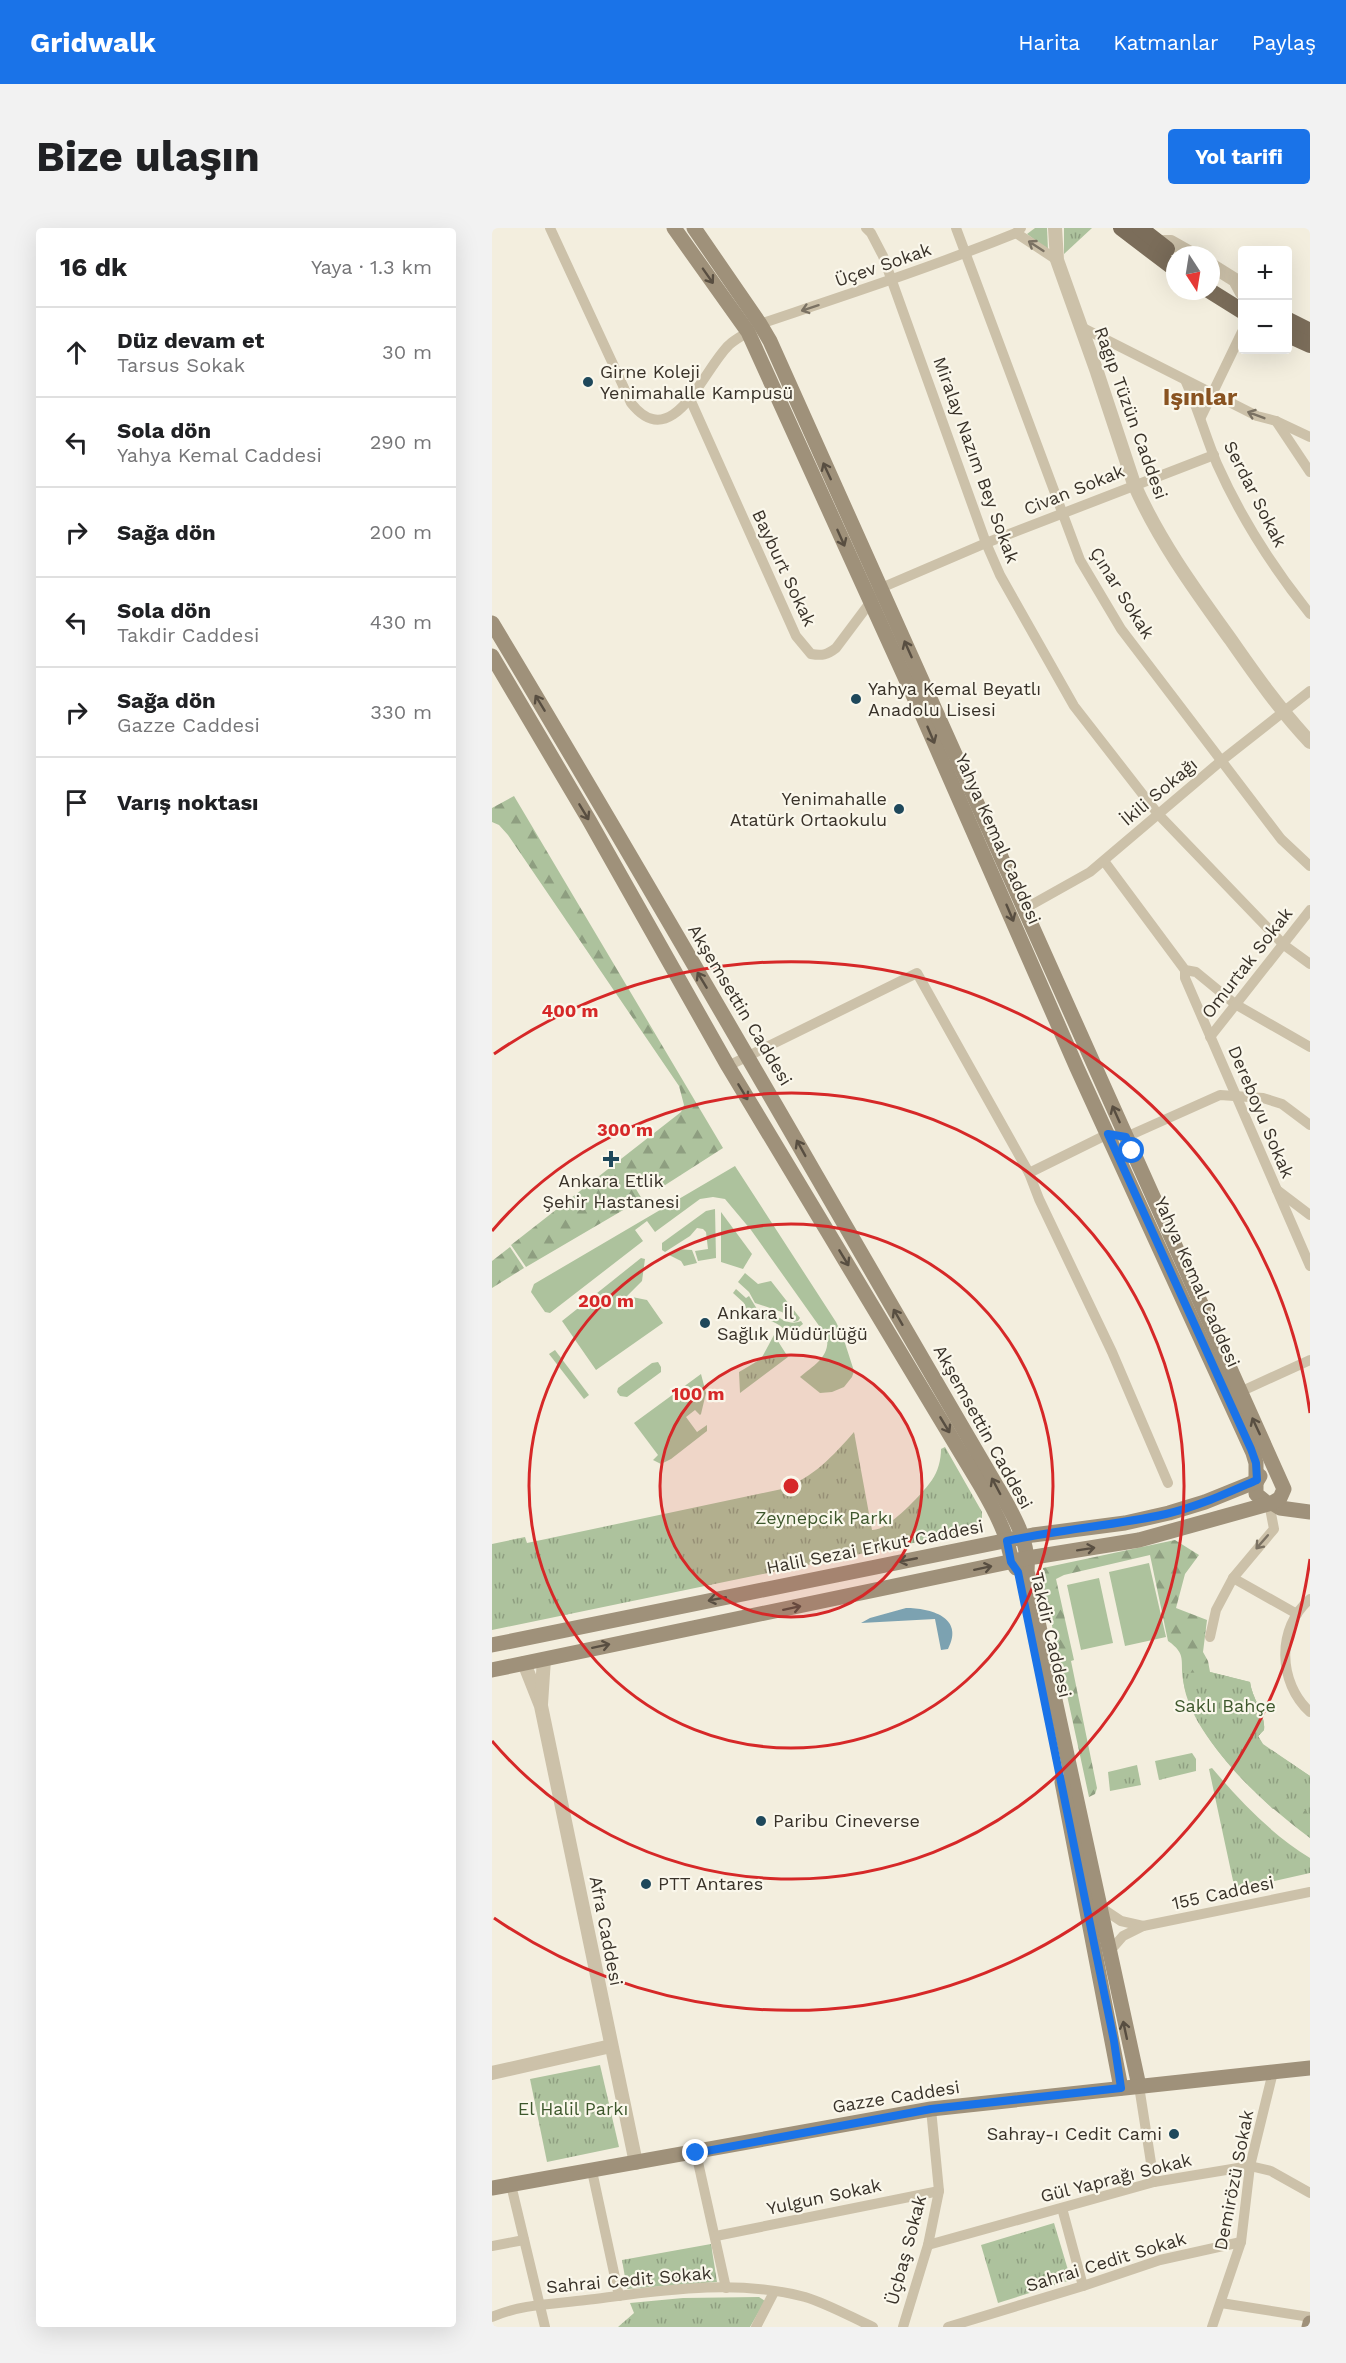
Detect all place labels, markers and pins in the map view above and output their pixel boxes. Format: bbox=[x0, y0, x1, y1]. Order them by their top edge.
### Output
place label: Girne Koleji Yenimahalle Kampusü bbox=[600, 361, 793, 403]
marker: Girne Koleji Yenimahalle Kampusü bbox=[581, 375, 595, 389]
place label: Yahya Kemal Beyatlı Anadolu Lisesi bbox=[868, 678, 1041, 720]
marker: Yahya Kemal Beyatlı Anadolu Lisesi bbox=[849, 692, 863, 706]
place label: Yenimahalle Atatürk Ortaokulu bbox=[730, 788, 887, 830]
marker: Yenimahalle Atatürk Ortaokulu bbox=[892, 802, 906, 816]
marker: Ankara Etlik Şehir Hastanesi bbox=[602, 1150, 620, 1168]
place label: Ankara Etlik Şehir Hastanesi bbox=[542, 1170, 680, 1212]
place label: Ankara İl Sağlık Müdürlüğü bbox=[717, 1302, 868, 1344]
marker: Ankara İl Sağlık Müdürlüğü bbox=[698, 1316, 712, 1330]
centre of rings bbox=[781, 1476, 801, 1496]
place label: Paribu Cineverse bbox=[773, 1810, 920, 1831]
marker: Paribu Cineverse bbox=[754, 1814, 768, 1828]
place label: PTT Antares bbox=[658, 1873, 763, 1894]
marker: PTT Antares bbox=[639, 1877, 653, 1891]
place label: Sahray-ı Cedit Cami bbox=[987, 2123, 1162, 2144]
marker: Sahray-ı Cedit Cami bbox=[1167, 2127, 1181, 2141]

